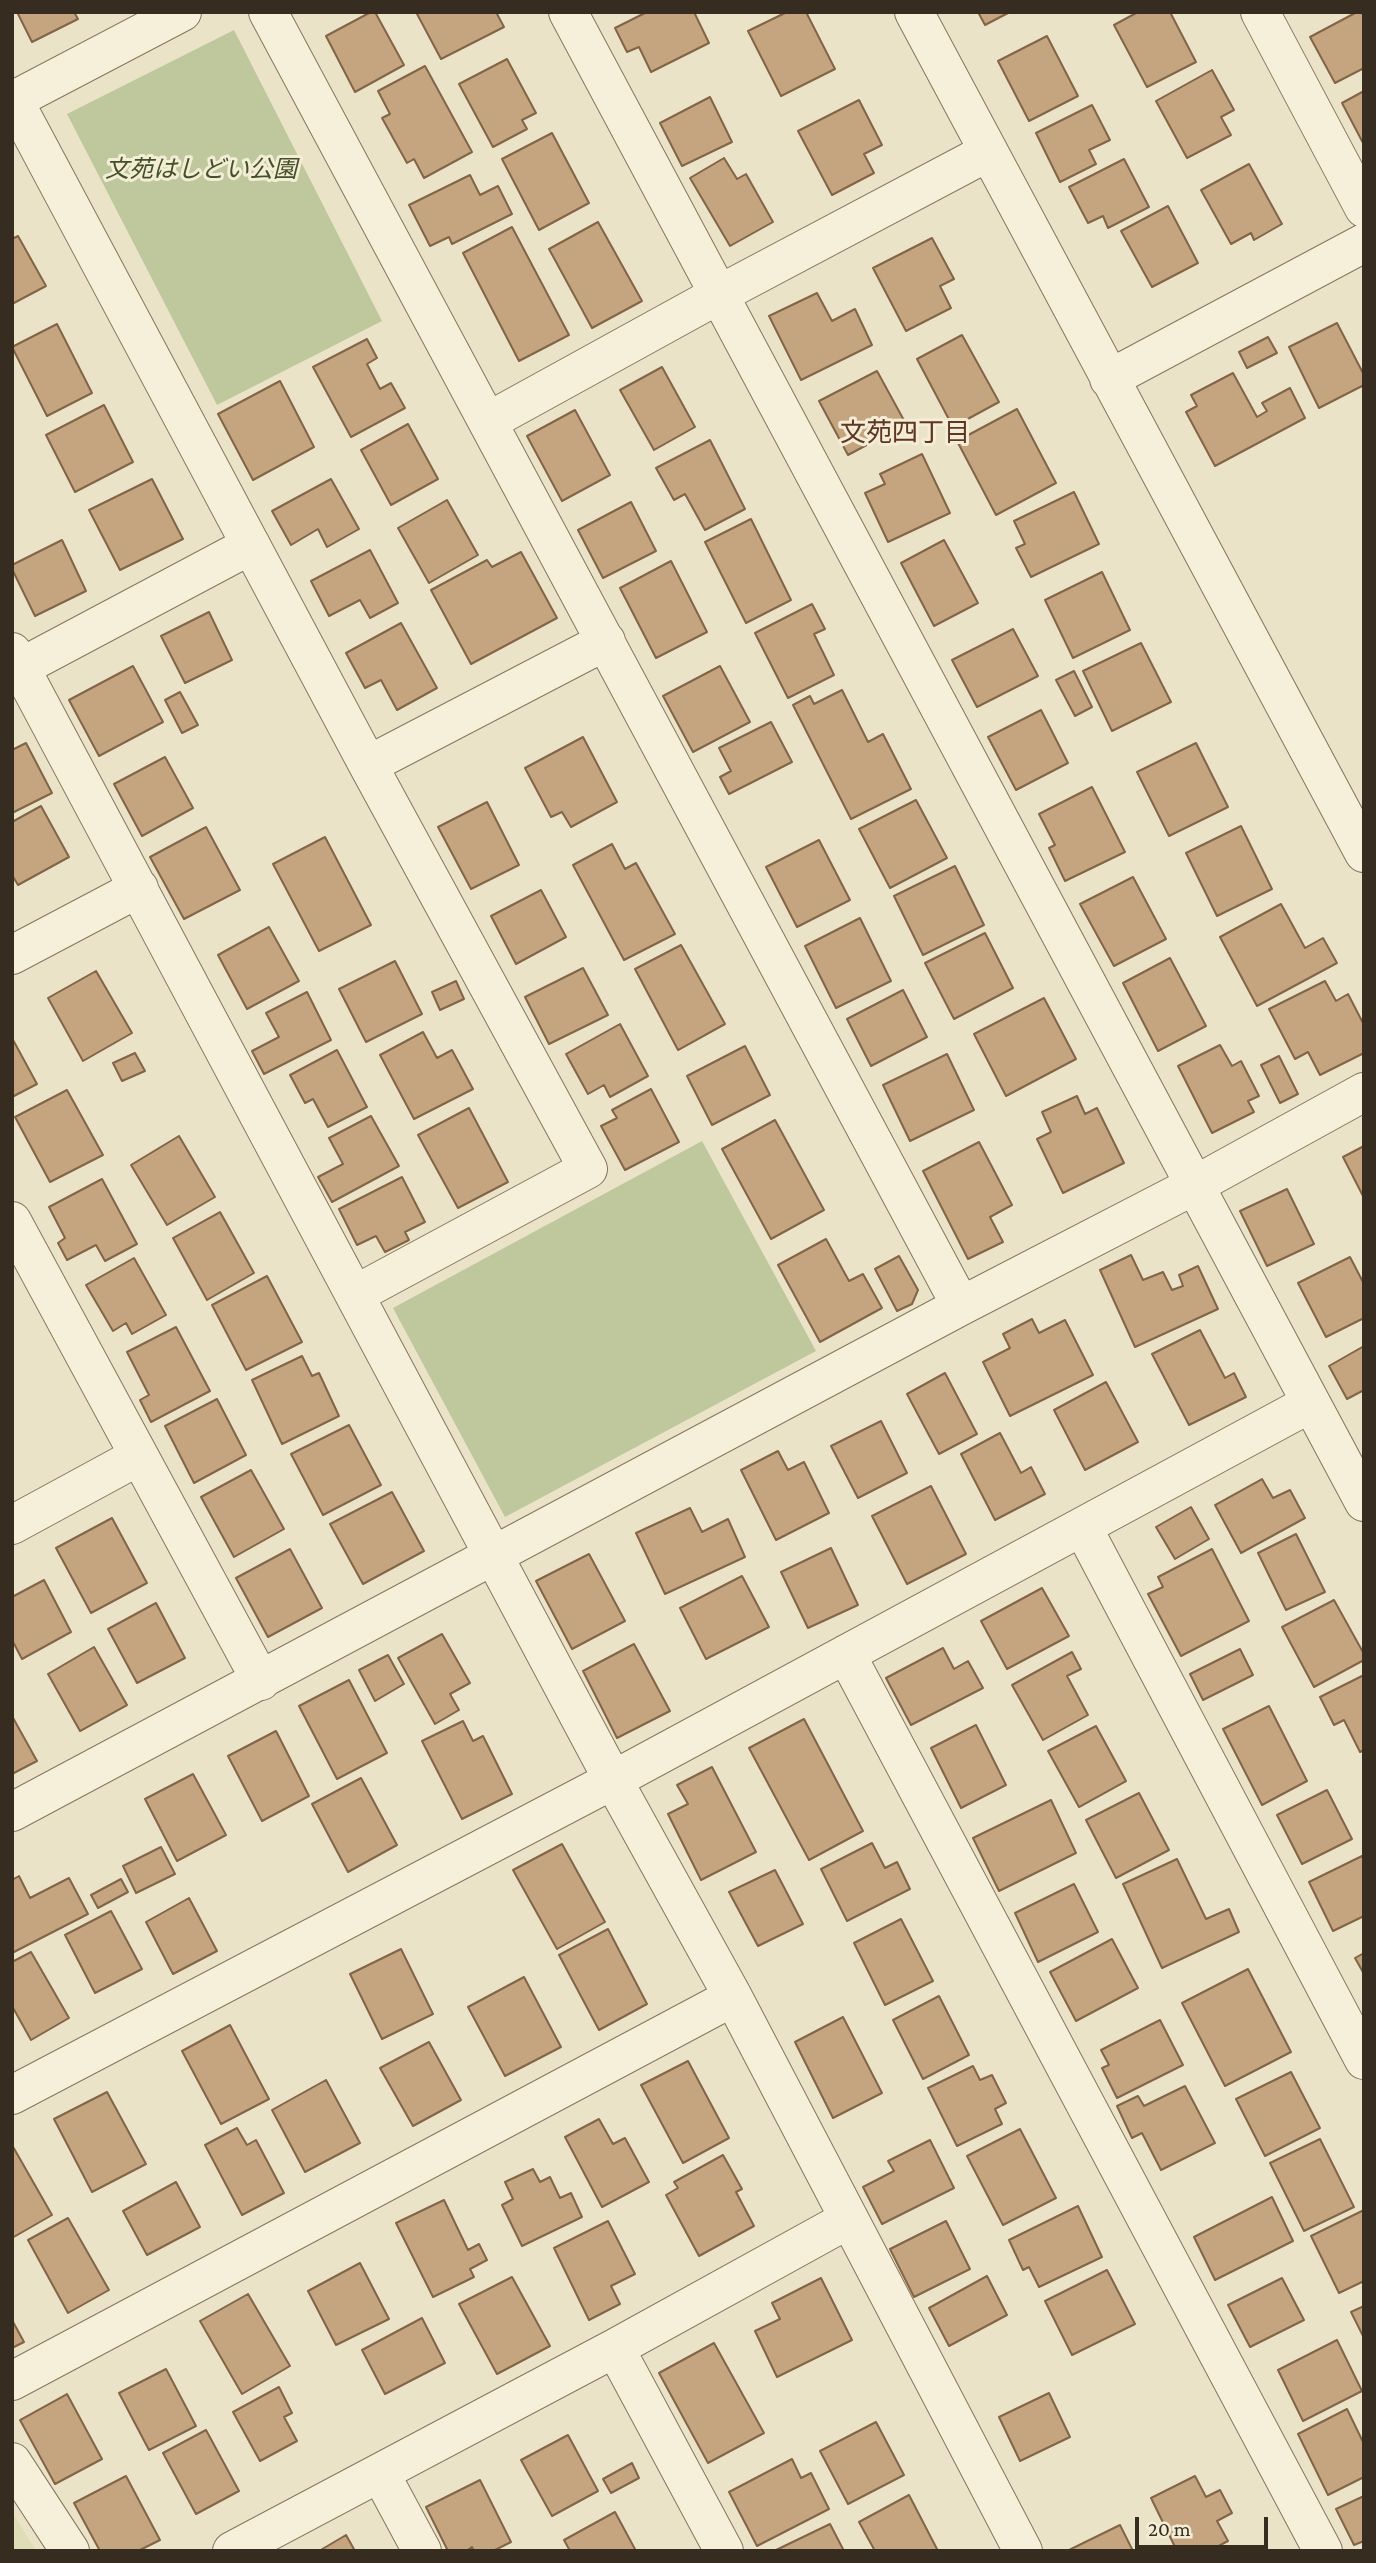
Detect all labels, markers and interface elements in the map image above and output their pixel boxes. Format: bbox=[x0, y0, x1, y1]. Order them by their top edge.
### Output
park label: 文苑はしどい公園 bbox=[105, 156, 297, 184]
district label: 文苑四丁目 bbox=[840, 417, 970, 449]
scale bar bbox=[1138, 2504, 1271, 2548]
text: 20 m bbox=[1148, 2517, 1191, 2541]

